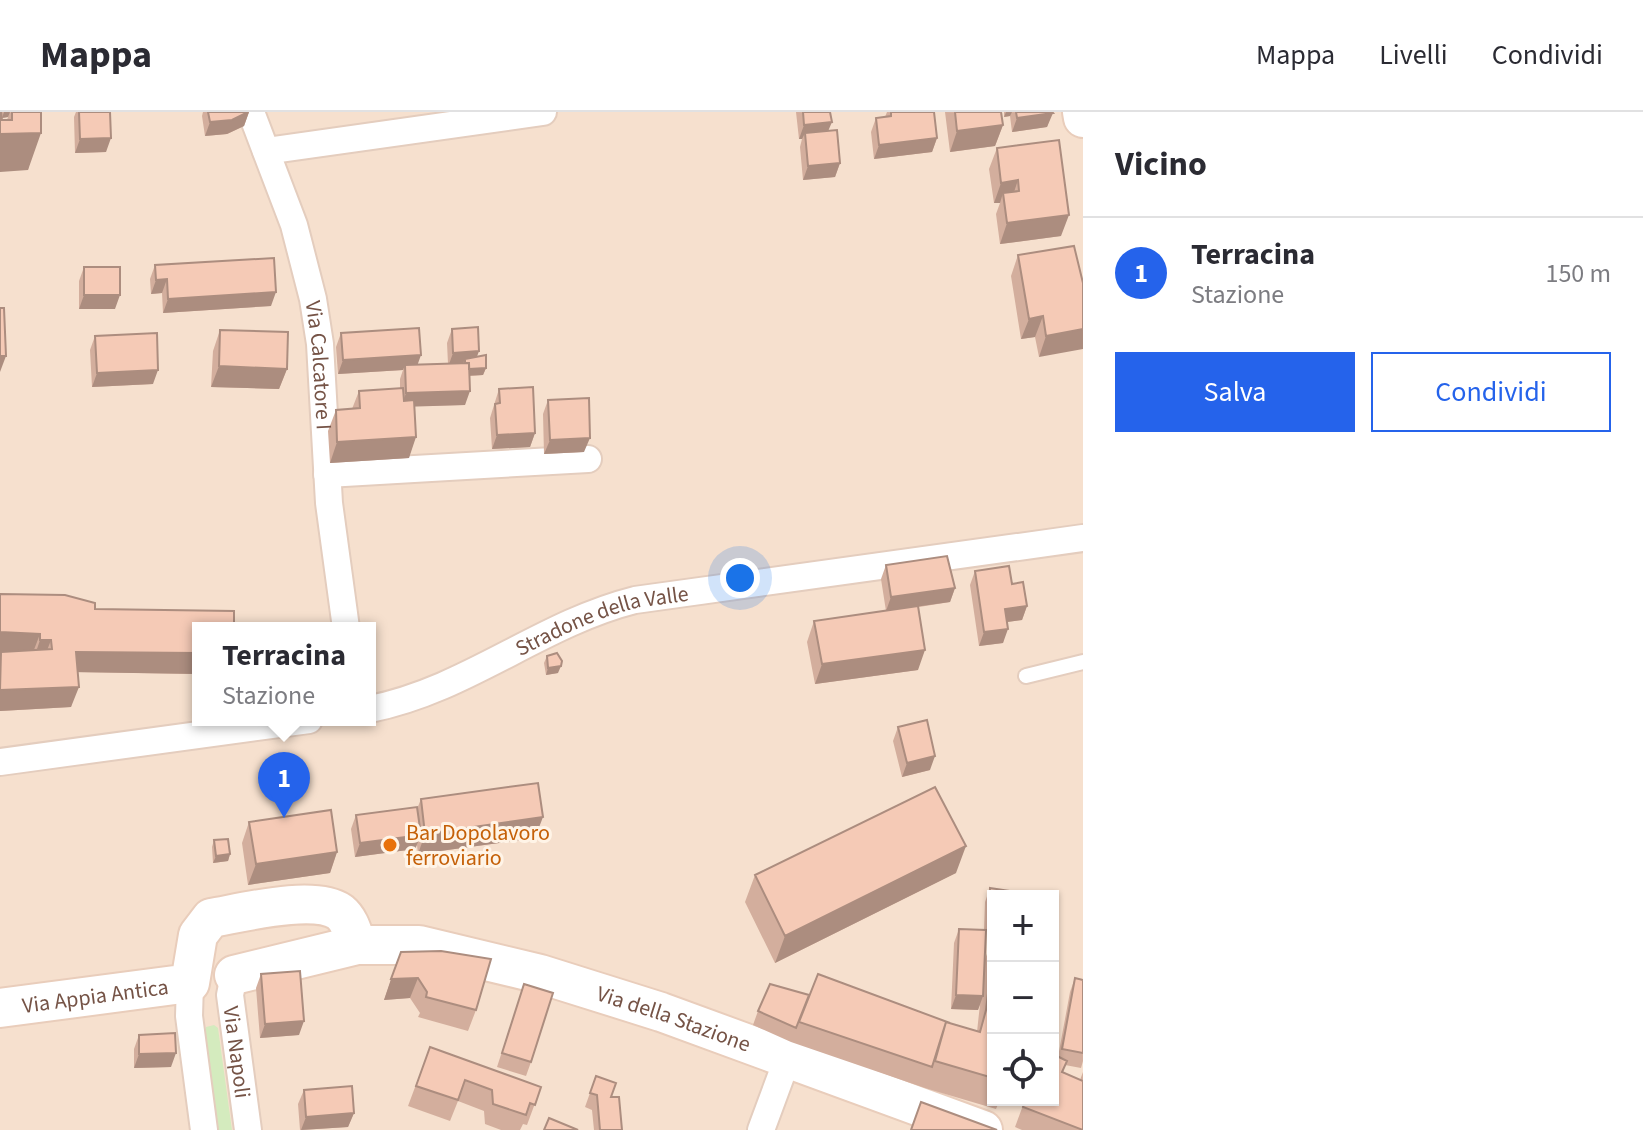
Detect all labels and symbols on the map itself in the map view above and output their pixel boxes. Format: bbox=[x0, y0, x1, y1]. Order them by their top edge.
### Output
street label: Via Calcatore I bbox=[296, 298, 340, 431]
your location bbox=[720, 558, 760, 598]
street label: Stradone della Valle bbox=[510, 578, 691, 665]
pin: 1 bbox=[258, 752, 310, 818]
place label: Bar Dopolavoro ferroviario bbox=[406, 817, 550, 874]
marker: Bar Dopolavoro ferroviario bbox=[381, 836, 399, 854]
street label: Via Appia Antica bbox=[20, 971, 170, 1022]
street label: Via della Stazione bbox=[593, 978, 755, 1061]
street label: Via Napoli bbox=[215, 1004, 259, 1100]

